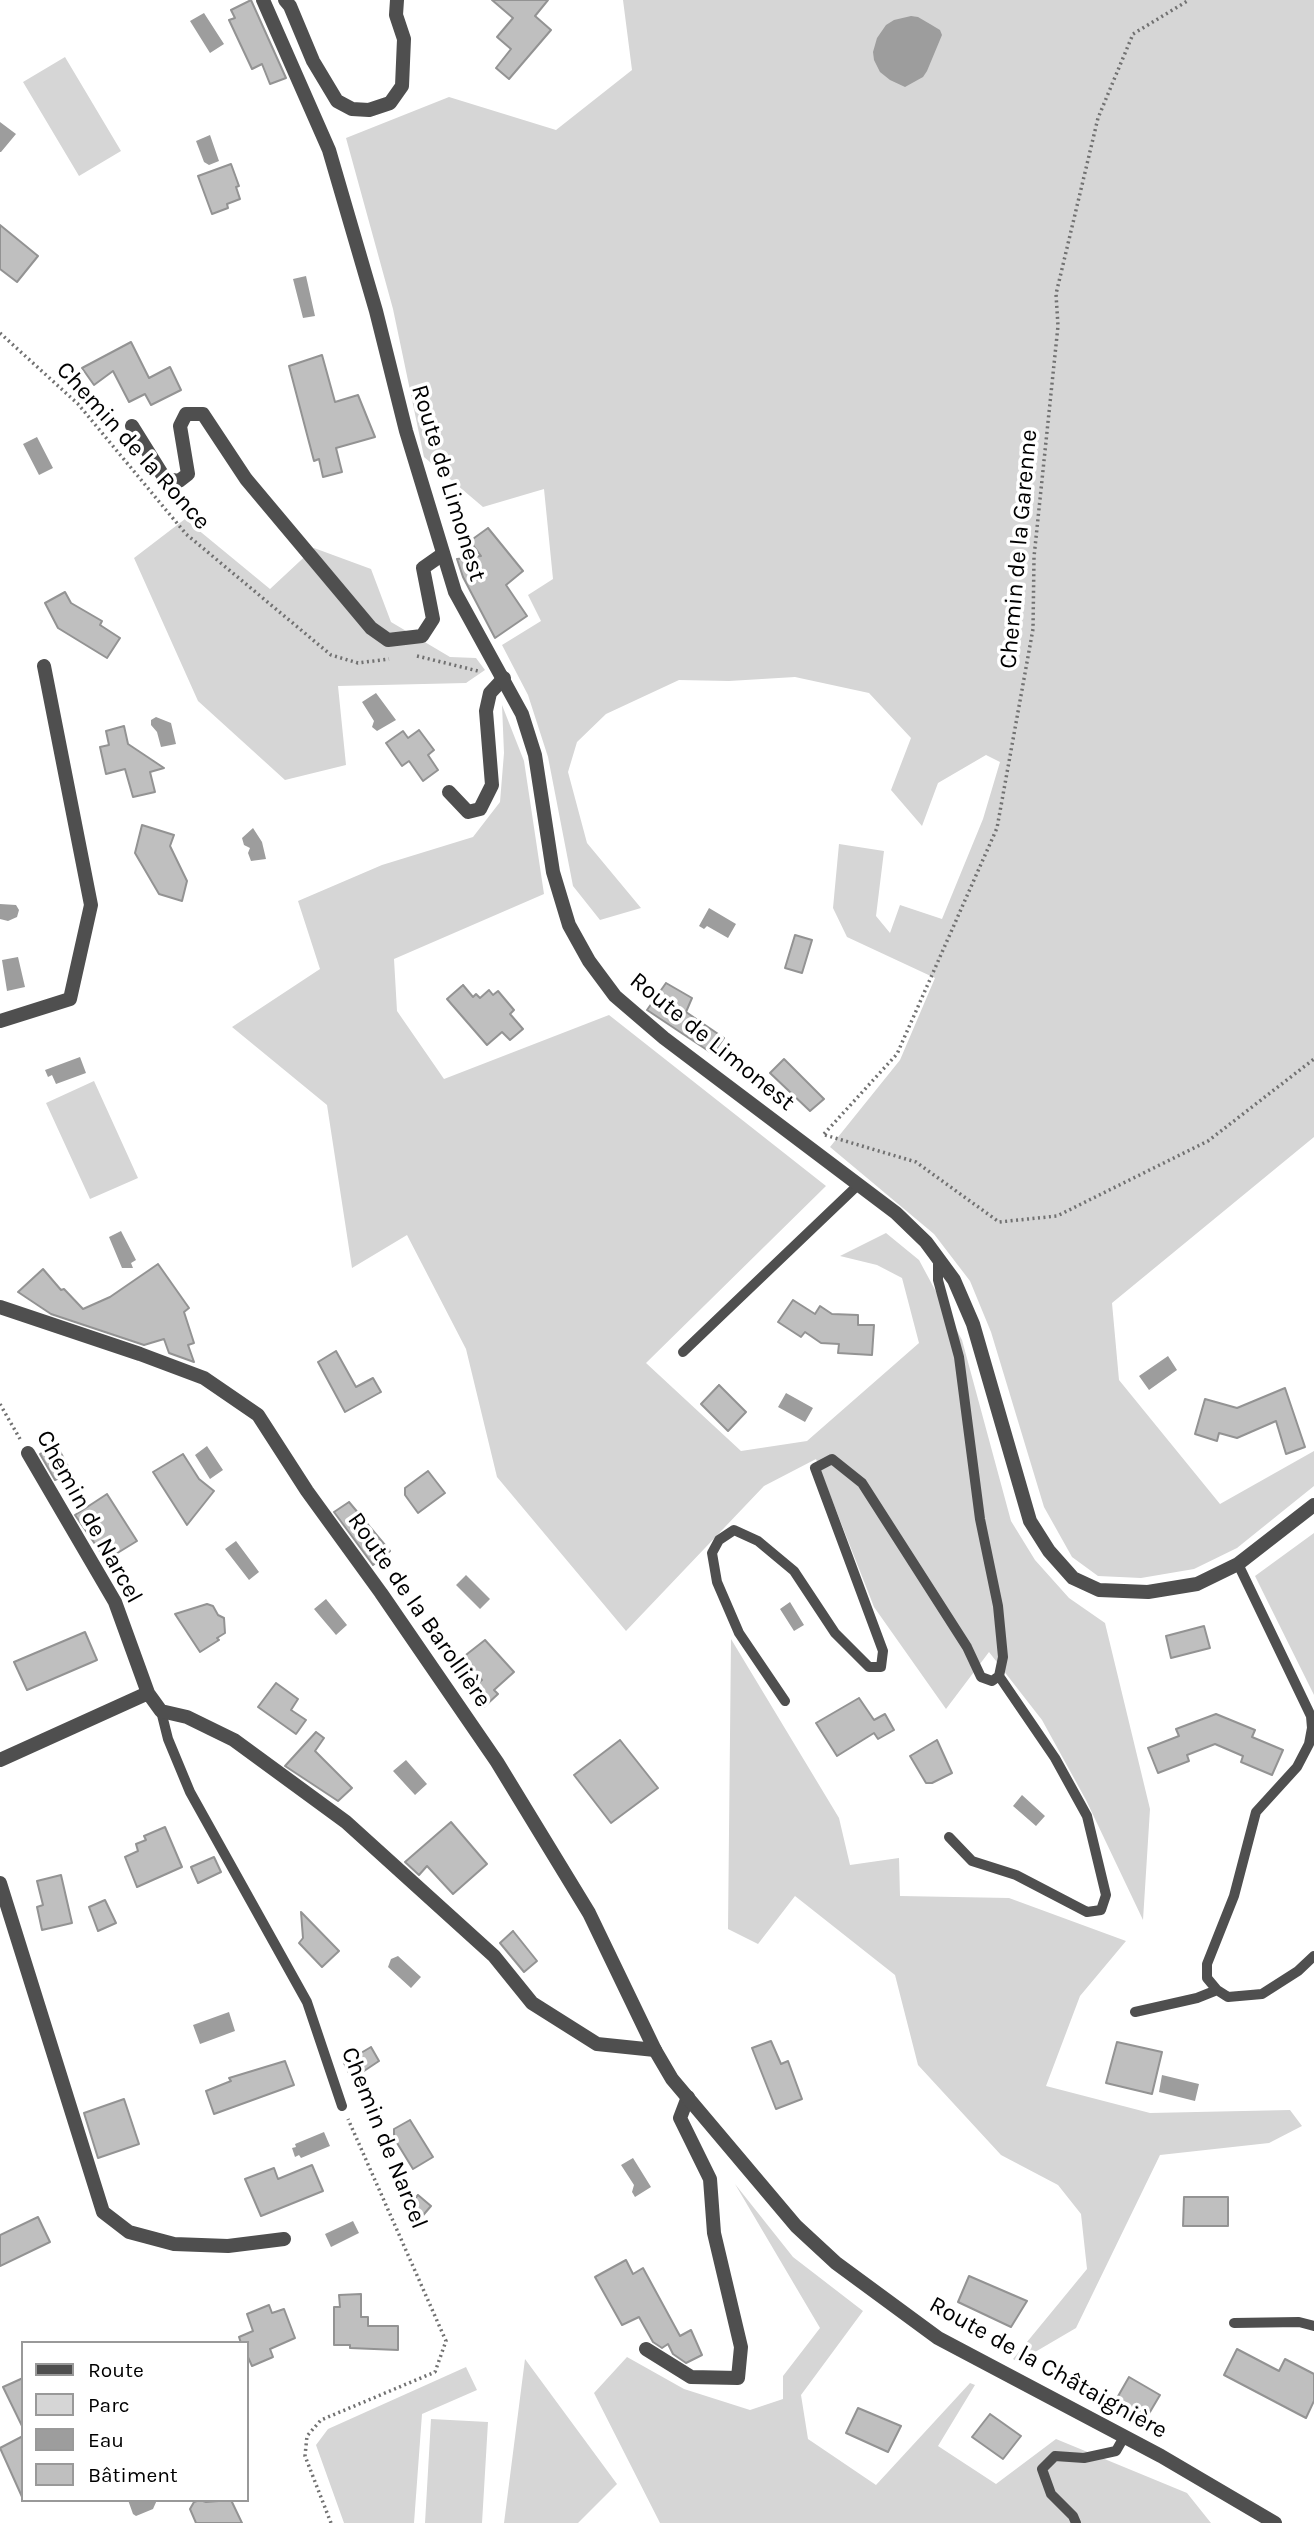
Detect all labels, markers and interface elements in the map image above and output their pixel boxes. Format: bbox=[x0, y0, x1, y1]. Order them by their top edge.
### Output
street label: Chemin de la Ronce bbox=[50, 356, 216, 536]
street label: Route de Limonest bbox=[404, 381, 492, 585]
street label: Chemin de la Garenne bbox=[994, 428, 1044, 670]
street label: Route de Limonest bbox=[624, 967, 800, 1117]
street label: Chemin de Narcel bbox=[30, 1425, 148, 1609]
street label: Route de la Barollière bbox=[341, 1507, 497, 1713]
street label: Chemin de Narcel bbox=[334, 2043, 434, 2233]
street label: Route de la Châtaignière bbox=[924, 2291, 1172, 2445]
legend bbox=[21, 2341, 248, 2502]
text: Route bbox=[88, 2358, 144, 2382]
text: Parc bbox=[88, 2393, 130, 2417]
text: Eau bbox=[88, 2428, 124, 2452]
text: Bâtiment bbox=[88, 2463, 178, 2487]

